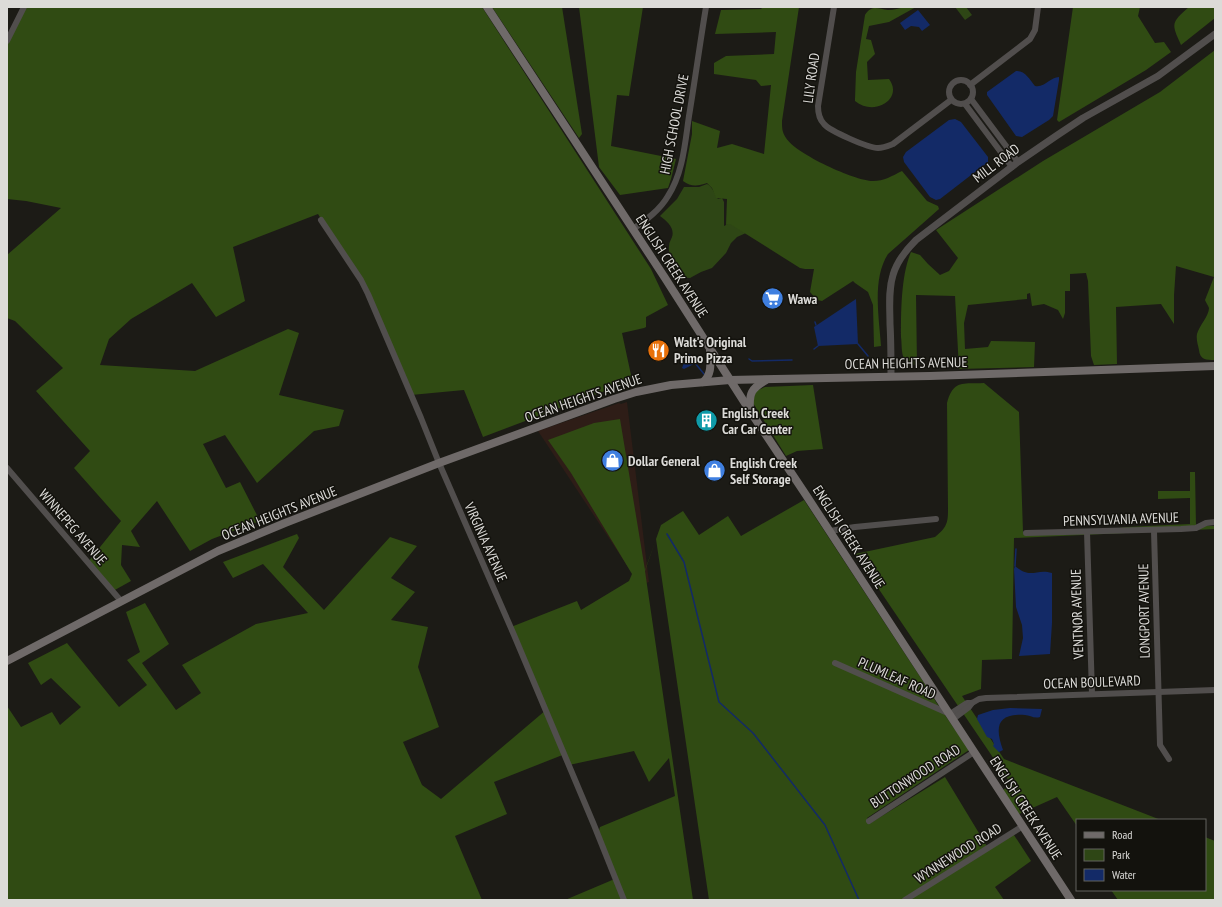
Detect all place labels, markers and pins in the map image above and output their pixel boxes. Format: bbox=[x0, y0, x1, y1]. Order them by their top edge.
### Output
supermarket icon: Wawa bbox=[760, 286, 786, 312]
place label: Wawa bbox=[787, 290, 818, 308]
place label: Walt's Original Primo Pizza bbox=[673, 333, 747, 367]
restaurant icon: Walt's Original Primo Pizza bbox=[646, 337, 672, 363]
place label: English Creek Car Car Center bbox=[722, 404, 793, 438]
building icon: English Creek Car Car Center bbox=[693, 408, 719, 434]
shop icon: Dollar General bbox=[599, 448, 625, 474]
place label: Dollar General bbox=[628, 452, 700, 470]
place label: English Creek Self Storage bbox=[730, 454, 797, 488]
shop icon: English Creek Self Storage bbox=[701, 458, 727, 484]

